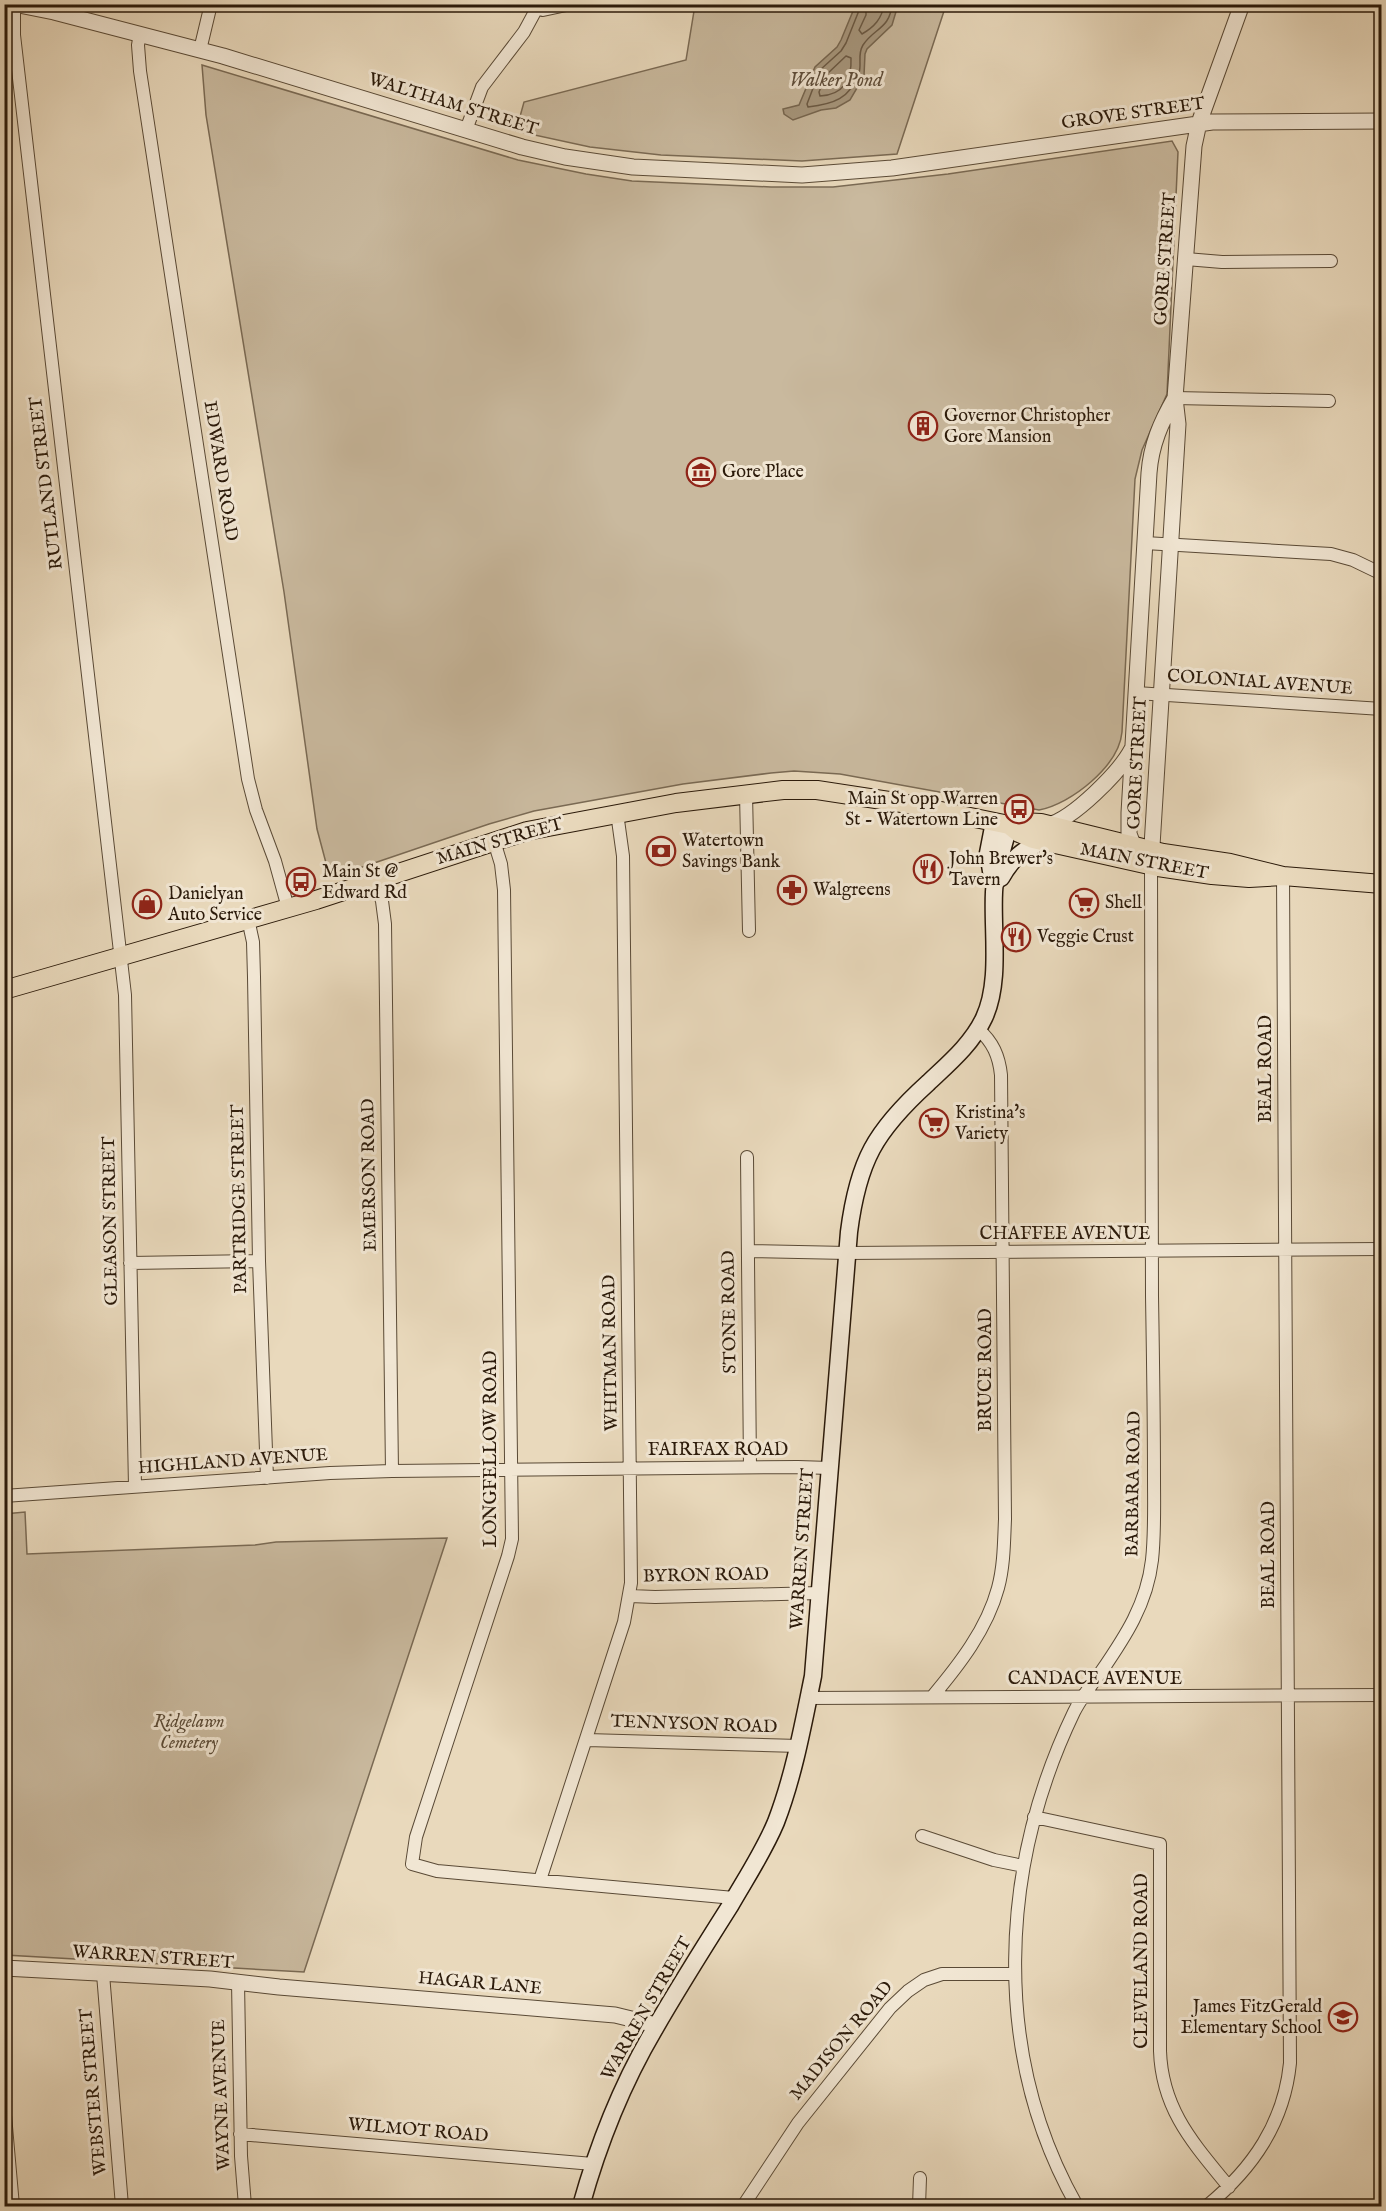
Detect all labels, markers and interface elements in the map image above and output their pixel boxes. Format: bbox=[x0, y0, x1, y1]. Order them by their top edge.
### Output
street label: WALTHAM STREET bbox=[365, 68, 541, 142]
water label: Walker Pond bbox=[789, 68, 884, 93]
street label: GROVE STREET bbox=[1060, 93, 1206, 135]
street label: GORE STREET bbox=[1150, 192, 1182, 326]
street label: RUTLAND STREET bbox=[25, 395, 69, 571]
street label: EDWARD ROAD bbox=[198, 399, 242, 543]
place label: Governor Christopher Gore Mansion bbox=[944, 405, 1111, 449]
building icon: Governor Christopher Gore Mansion bbox=[907, 410, 939, 442]
museum icon: Gore Place bbox=[685, 456, 717, 488]
place label: Gore Place bbox=[722, 461, 804, 484]
street label: COLONIAL AVENUE bbox=[1166, 665, 1354, 701]
street label: GORE STREET bbox=[1123, 696, 1153, 830]
place label: Main St opp Warren St - Watertown Line bbox=[845, 788, 998, 832]
bus stop icon: Main St opp Warren St - Watertown Line bbox=[1003, 793, 1035, 825]
street label: MAIN STREET bbox=[434, 813, 566, 871]
place label: Watertown Savings Bank bbox=[682, 830, 780, 874]
bank icon: Watertown Savings Bank bbox=[645, 835, 677, 867]
street label: MAIN STREET bbox=[1078, 838, 1210, 886]
place label: John Brewer's Tavern bbox=[947, 848, 1053, 892]
restaurant icon: John Brewer's Tavern bbox=[912, 853, 944, 885]
place label: Main St @ Edward Rd bbox=[322, 861, 407, 905]
bus stop icon: Main St @ Edward Rd bbox=[285, 866, 317, 898]
pharmacy icon: Walgreens bbox=[776, 874, 808, 906]
place label: Walgreens bbox=[813, 879, 891, 902]
place label: Danielyan Auto Service bbox=[167, 883, 262, 927]
supermarket icon: Shell bbox=[1068, 887, 1100, 919]
shop icon: Danielyan Auto Service bbox=[131, 888, 163, 920]
place label: Shell bbox=[1105, 892, 1142, 915]
restaurant icon: Veggie Crust bbox=[1000, 921, 1032, 953]
place label: Veggie Crust bbox=[1036, 926, 1134, 949]
street label: BEAL ROAD bbox=[1255, 1015, 1278, 1123]
street label: EMERSON ROAD bbox=[357, 1098, 383, 1252]
place label: Kristina's Variety bbox=[954, 1102, 1025, 1146]
street label: PARTRIDGE STREET bbox=[227, 1104, 253, 1294]
supermarket icon: Kristina's Variety bbox=[918, 1107, 950, 1139]
street label: GLEASON STREET bbox=[98, 1136, 124, 1306]
street label: CHAFFEE AVENUE bbox=[979, 1223, 1151, 1246]
street label: STONE ROAD bbox=[717, 1250, 743, 1374]
street label: WHITMAN ROAD bbox=[598, 1275, 624, 1431]
street label: BRUCE ROAD bbox=[975, 1308, 998, 1432]
street label: LONGFELLOW ROAD bbox=[480, 1351, 503, 1547]
street label: BARBARA ROAD bbox=[1121, 1411, 1147, 1557]
street label: FAIRFAX ROAD bbox=[648, 1439, 788, 1462]
street label: HIGHLAND AVENUE bbox=[137, 1444, 329, 1480]
street label: WARREN STREET bbox=[786, 1468, 820, 1630]
street label: BEAL ROAD bbox=[1258, 1501, 1281, 1609]
street label: BYRON ROAD bbox=[643, 1563, 769, 1589]
street label: CANDACE AVENUE bbox=[1008, 1668, 1182, 1691]
park label: Ridgelawn Cemetery bbox=[154, 1711, 224, 1755]
street label: TENNYSON ROAD bbox=[610, 1711, 778, 1739]
street label: CLEVELAND ROAD bbox=[1131, 1873, 1154, 2049]
street label: WARREN STREET bbox=[597, 1933, 697, 2085]
street label: WARREN STREET bbox=[72, 1941, 234, 1975]
street label: HAGAR LANE bbox=[417, 1967, 543, 2001]
street label: MADISON ROAD bbox=[785, 1977, 899, 2105]
place label: James FitzGerald Elementary School bbox=[1181, 1996, 1322, 2040]
school or university icon: James FitzGerald Elementary School bbox=[1327, 2001, 1359, 2033]
street label: WEBSTER STREET bbox=[75, 2007, 113, 2177]
street label: WAYNE AVENUE bbox=[208, 2019, 236, 2171]
street label: WILMOT ROAD bbox=[347, 2113, 489, 2149]

